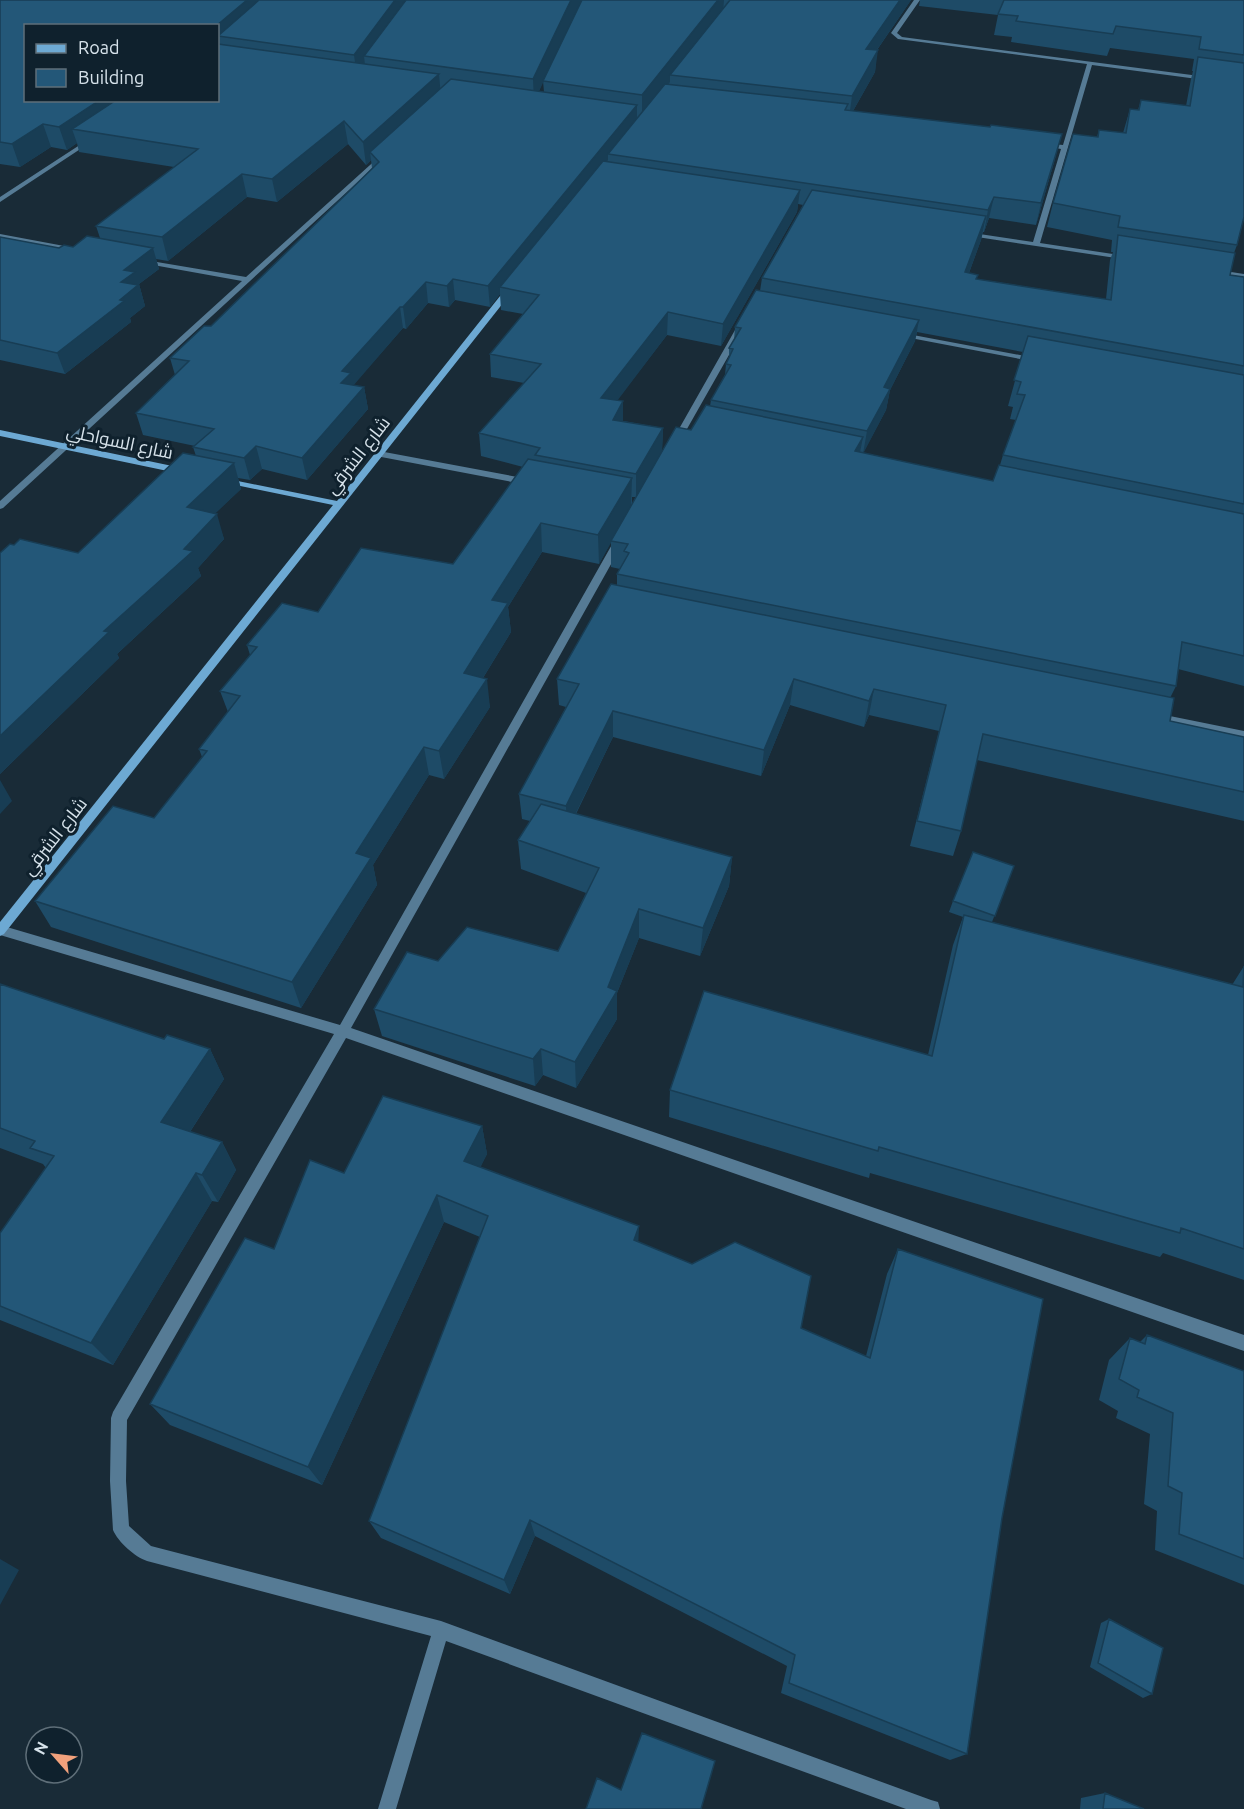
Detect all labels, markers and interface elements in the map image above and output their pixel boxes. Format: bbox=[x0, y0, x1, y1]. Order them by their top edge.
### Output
legend bbox=[24, 24, 219, 102]
text: Road bbox=[78, 37, 120, 57]
text: Building bbox=[78, 67, 144, 87]
street label: شارع الشرقي bbox=[321, 412, 397, 501]
street label: شارع السواحلي bbox=[64, 420, 175, 467]
street label: شارع الشرقي bbox=[18, 793, 94, 882]
north arrow bbox=[24, 1725, 84, 1785]
text: N bbox=[30, 1738, 52, 1757]

